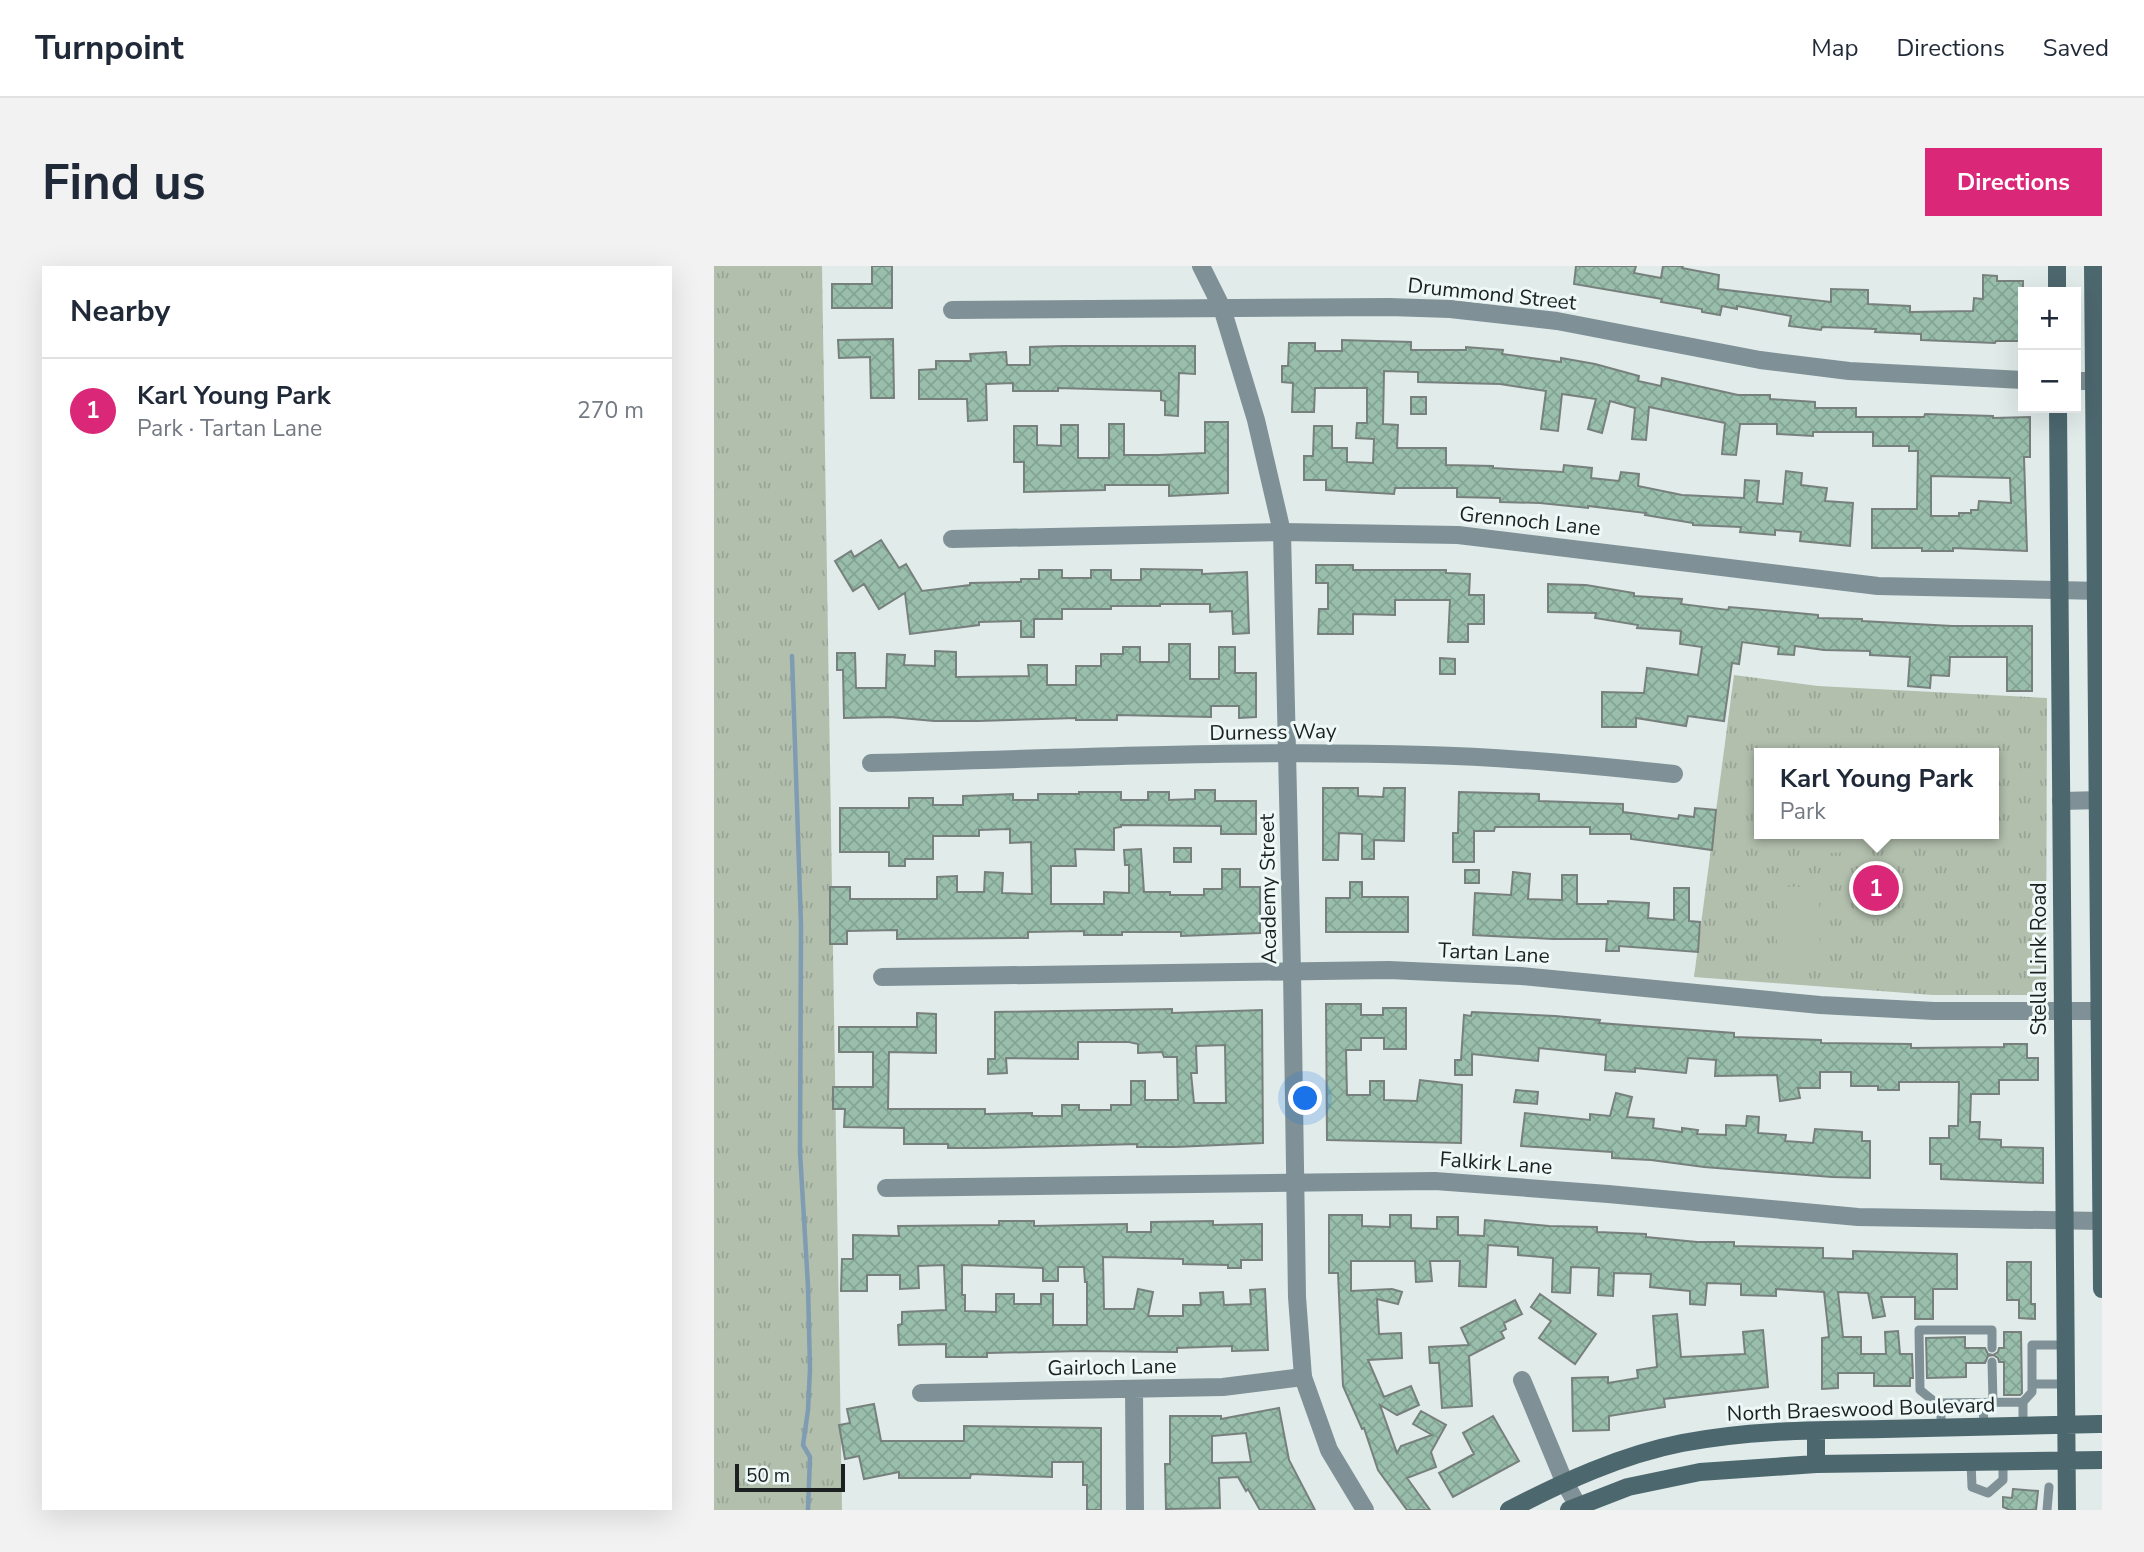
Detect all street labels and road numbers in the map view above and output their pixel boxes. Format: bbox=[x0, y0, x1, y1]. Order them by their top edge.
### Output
street label: Drummond Street bbox=[1406, 271, 1578, 317]
street label: Grennoch Lane bbox=[1458, 500, 1602, 542]
street label: Durness Way bbox=[1209, 717, 1337, 747]
street label: Academy Street bbox=[1253, 813, 1283, 965]
street label: Stella Link Road bbox=[2025, 882, 2053, 1036]
street label: Tartan Lane bbox=[1438, 936, 1550, 970]
street label: Falkirk Lane bbox=[1439, 1145, 1553, 1181]
street label: Gairloch Lane bbox=[1047, 1352, 1177, 1382]
street label: North Braeswood Boulevard bbox=[1726, 1390, 1996, 1428]

